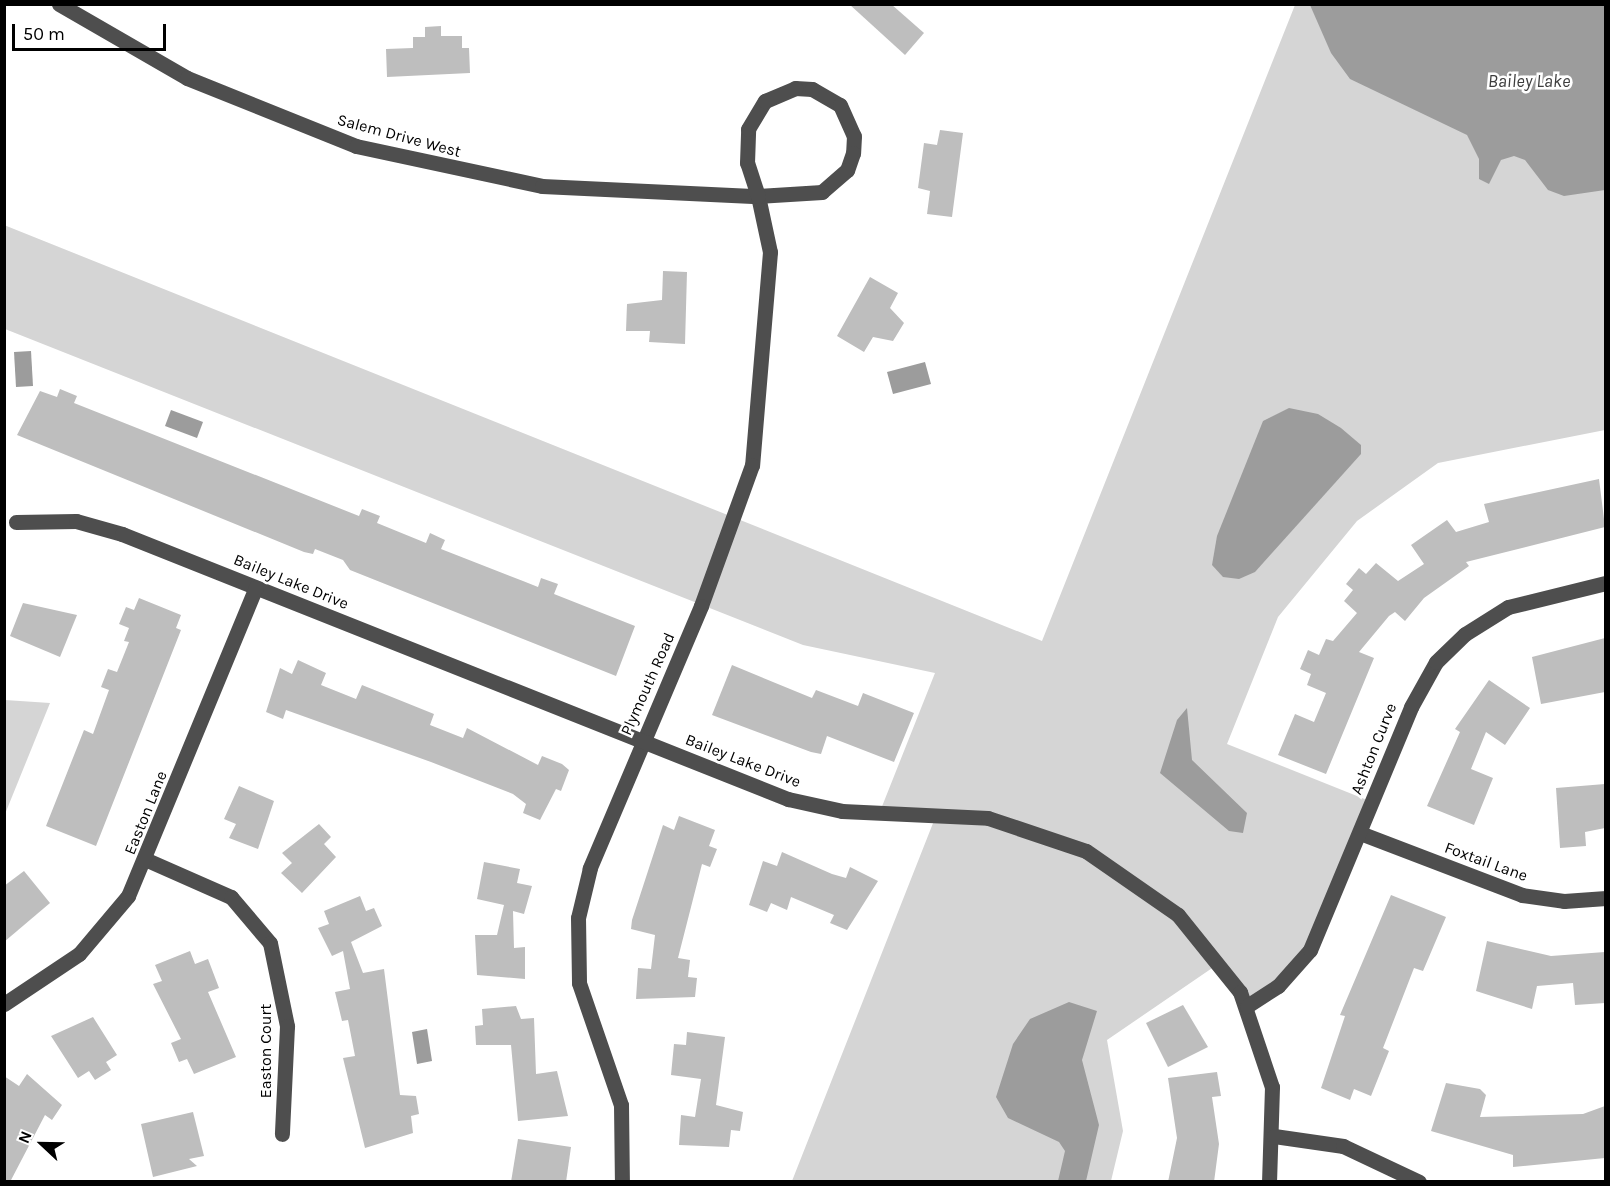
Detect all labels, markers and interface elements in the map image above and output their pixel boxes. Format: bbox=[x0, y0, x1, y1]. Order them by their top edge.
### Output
scale bar bbox=[15, 12, 170, 50]
text: 50 m bbox=[23, 23, 65, 45]
water label: Bailey Lake bbox=[1488, 70, 1570, 92]
street label: Salem Drive West bbox=[335, 110, 463, 162]
street label: Bailey Lake Drive bbox=[231, 550, 351, 614]
street label: Plymouth Road bbox=[617, 630, 679, 738]
street label: Ashton Curve bbox=[1347, 700, 1401, 798]
street label: Bailey Lake Drive bbox=[683, 730, 803, 792]
street label: Easton Lane bbox=[121, 768, 171, 858]
street label: Foxtail Lane bbox=[1442, 838, 1530, 886]
street label: Easton Court bbox=[256, 1004, 276, 1098]
north arrow bbox=[12, 1114, 72, 1174]
text: N bbox=[14, 1128, 36, 1146]

